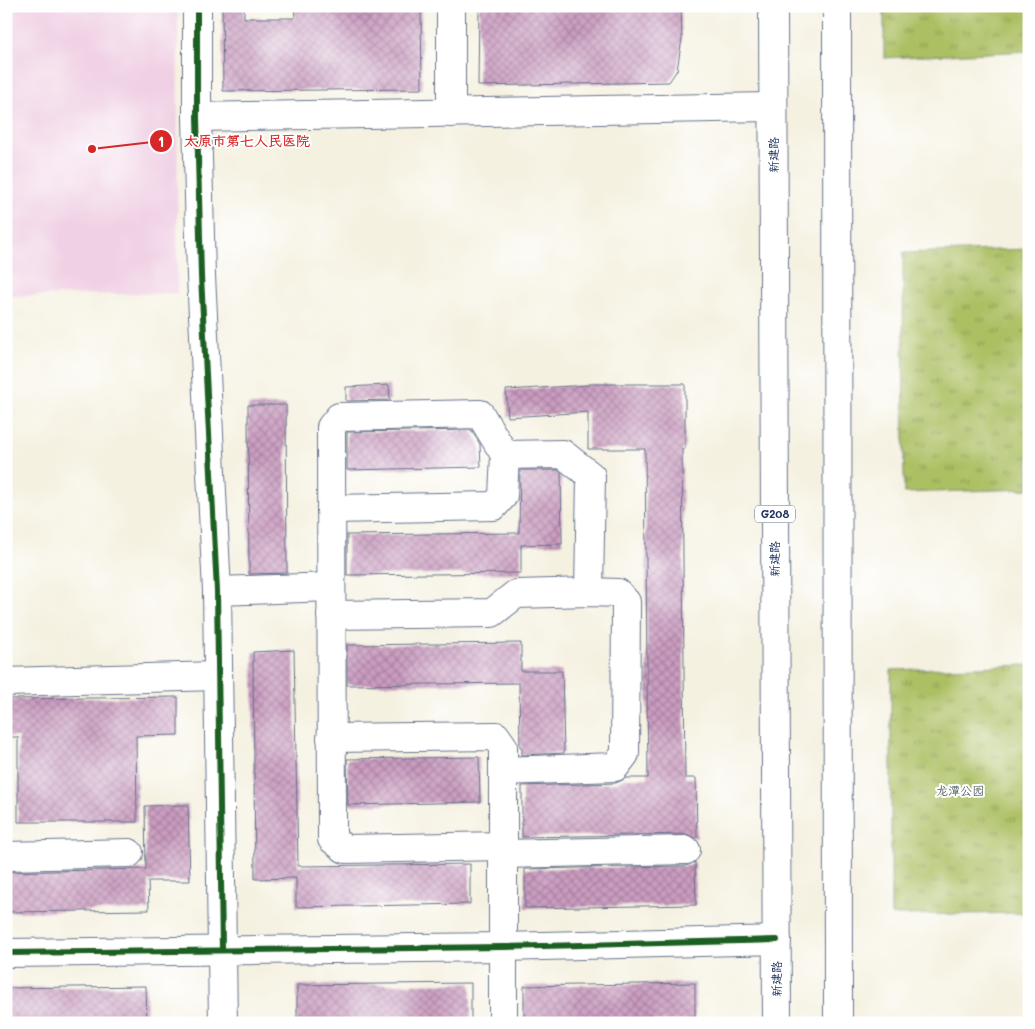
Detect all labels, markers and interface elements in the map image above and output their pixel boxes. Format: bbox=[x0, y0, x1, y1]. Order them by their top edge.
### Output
callout: 太原市第七人民医院 bbox=[149, 127, 320, 156]
text: 1 bbox=[158, 131, 164, 151]
text: 太原市第七人民医院 bbox=[184, 131, 310, 150]
street label: 新建路 bbox=[765, 137, 781, 173]
road number: G208 bbox=[755, 506, 795, 522]
street label: 新建路 bbox=[766, 541, 782, 577]
park label: 龙潭公园 bbox=[936, 782, 984, 798]
street label: 新建路 bbox=[768, 961, 784, 997]

